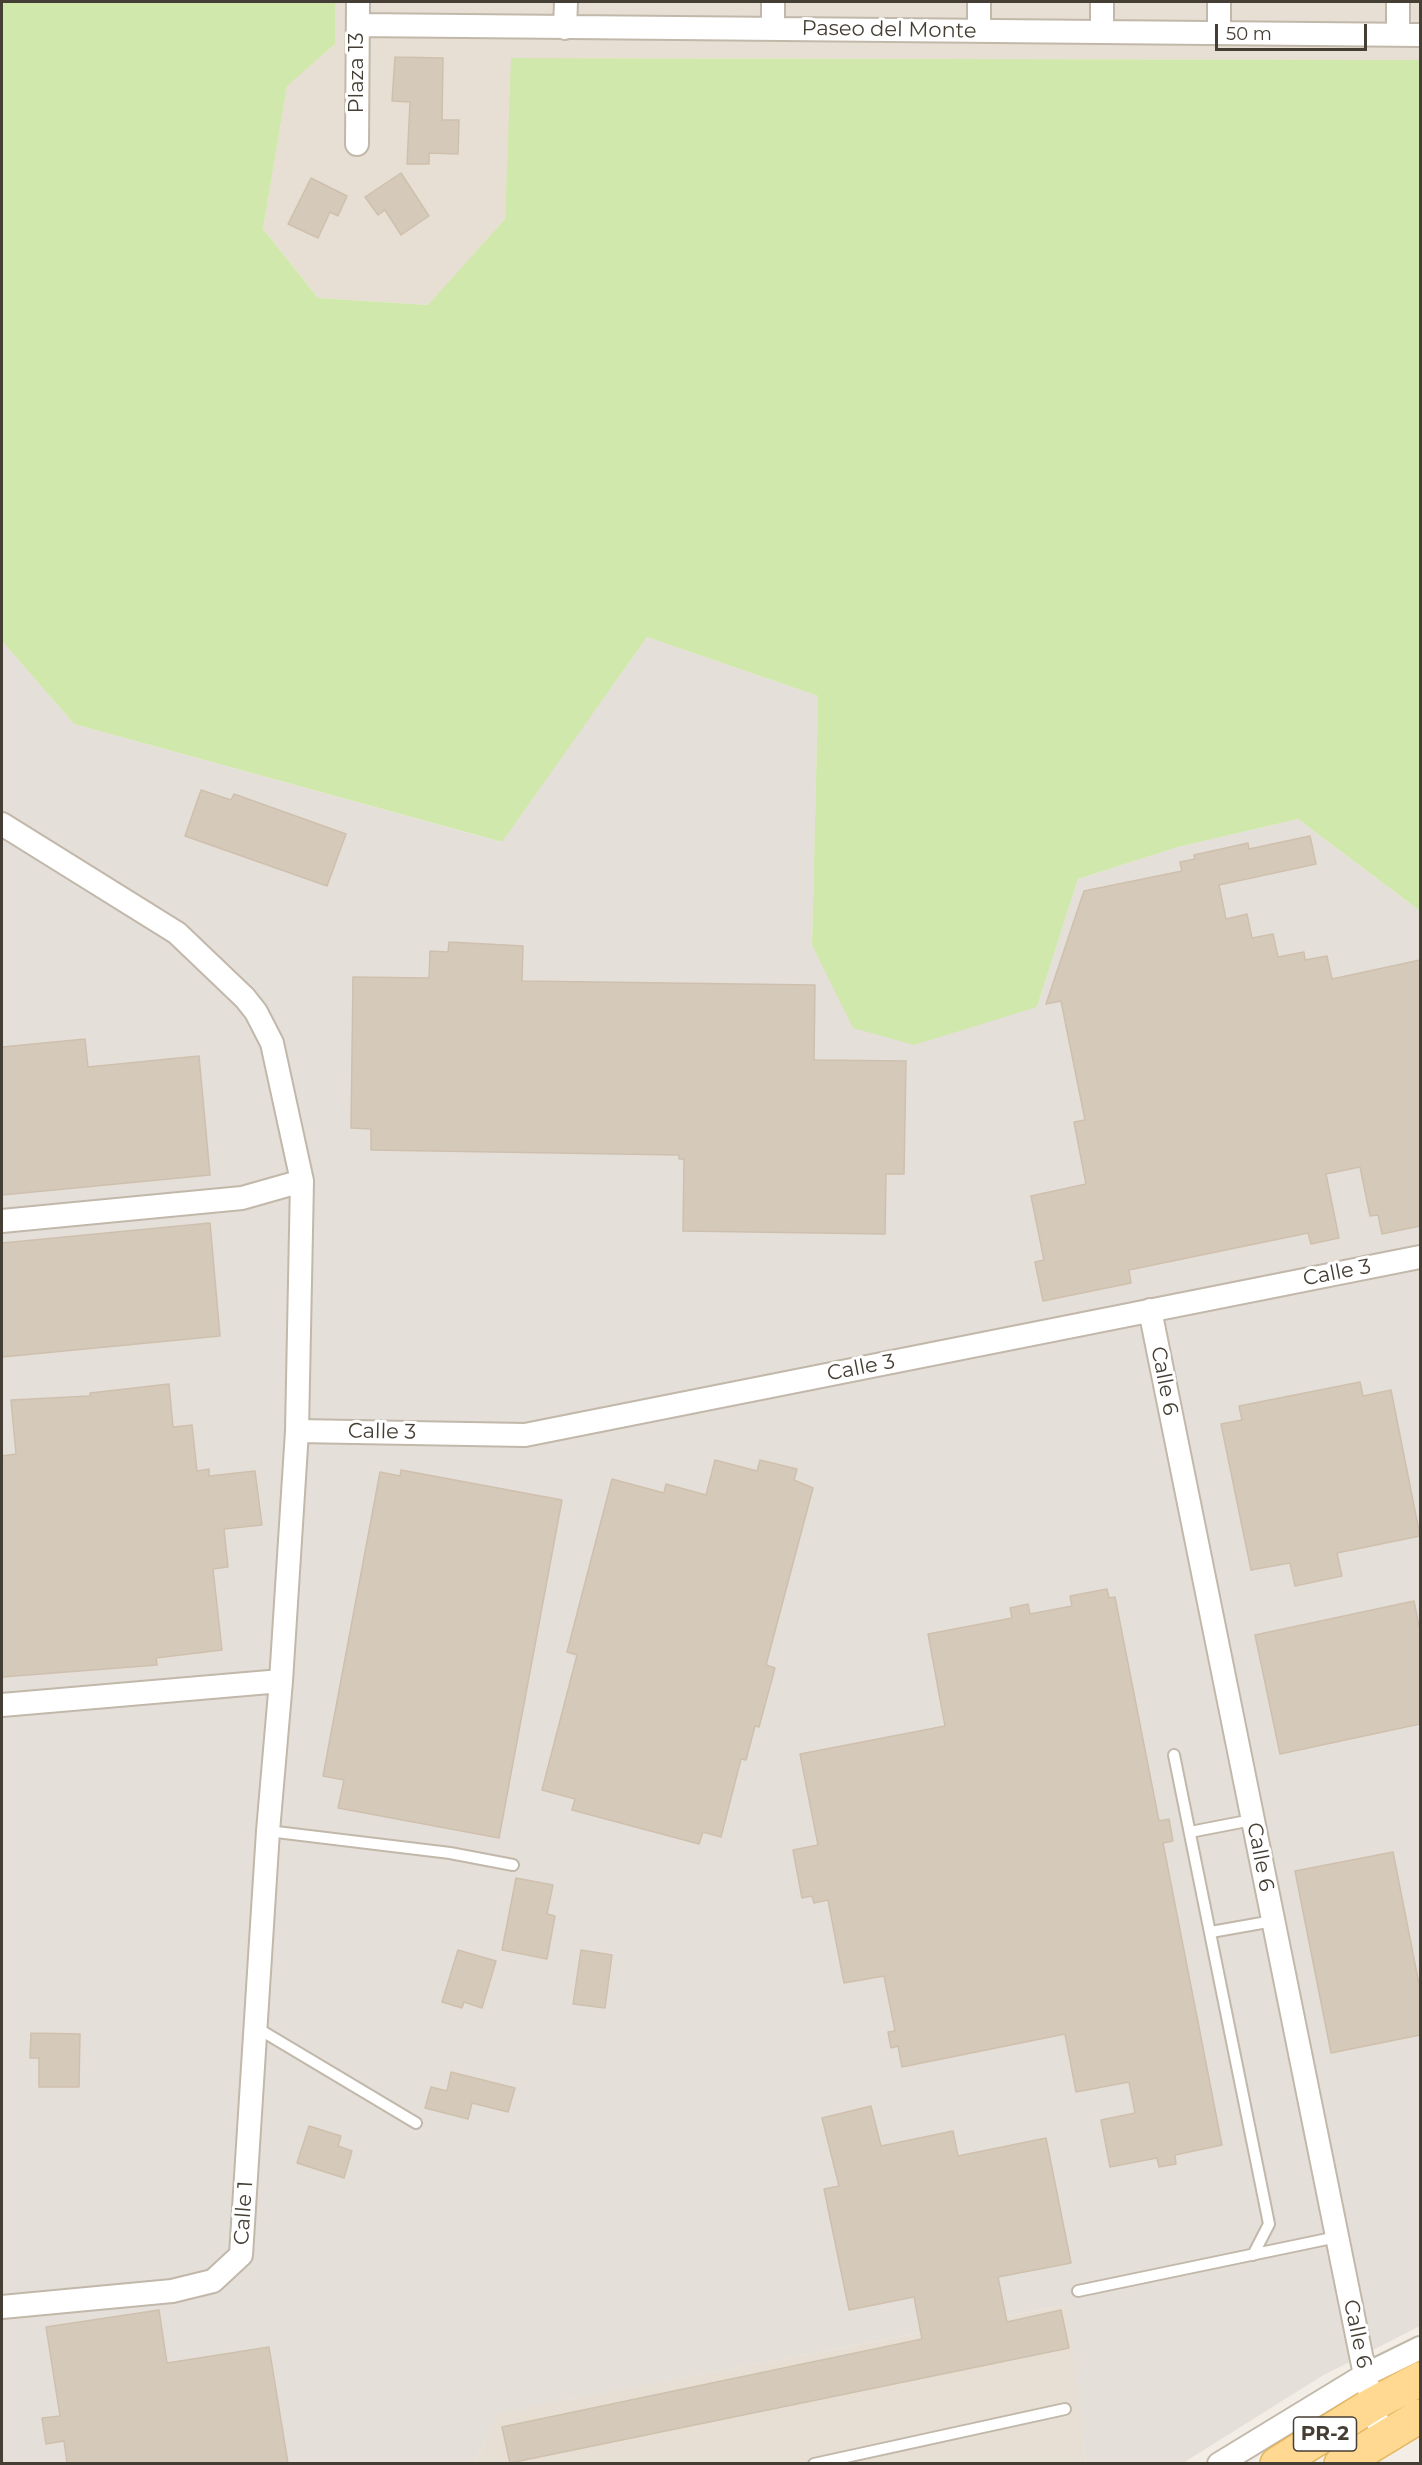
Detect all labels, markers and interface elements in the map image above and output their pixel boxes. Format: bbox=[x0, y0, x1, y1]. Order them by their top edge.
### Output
scale bar bbox=[1218, 12, 1370, 50]
street label: Paseo del Monte bbox=[801, 16, 977, 44]
text: 50 m bbox=[1226, 23, 1272, 45]
street label: Plaza 13 bbox=[344, 32, 370, 114]
street label: Calle 3 bbox=[1301, 1254, 1373, 1292]
street label: Calle 6 bbox=[1145, 1345, 1183, 1417]
street label: Calle 3 bbox=[825, 1349, 897, 1387]
street label: Calle 3 bbox=[348, 1419, 416, 1445]
street label: Calle 6 bbox=[1241, 1821, 1279, 1893]
street label: Calle 1 bbox=[229, 2180, 259, 2246]
street label: Calle 6 bbox=[1337, 2297, 1377, 2371]
road number: PR-2 bbox=[1294, 2417, 1356, 2451]

